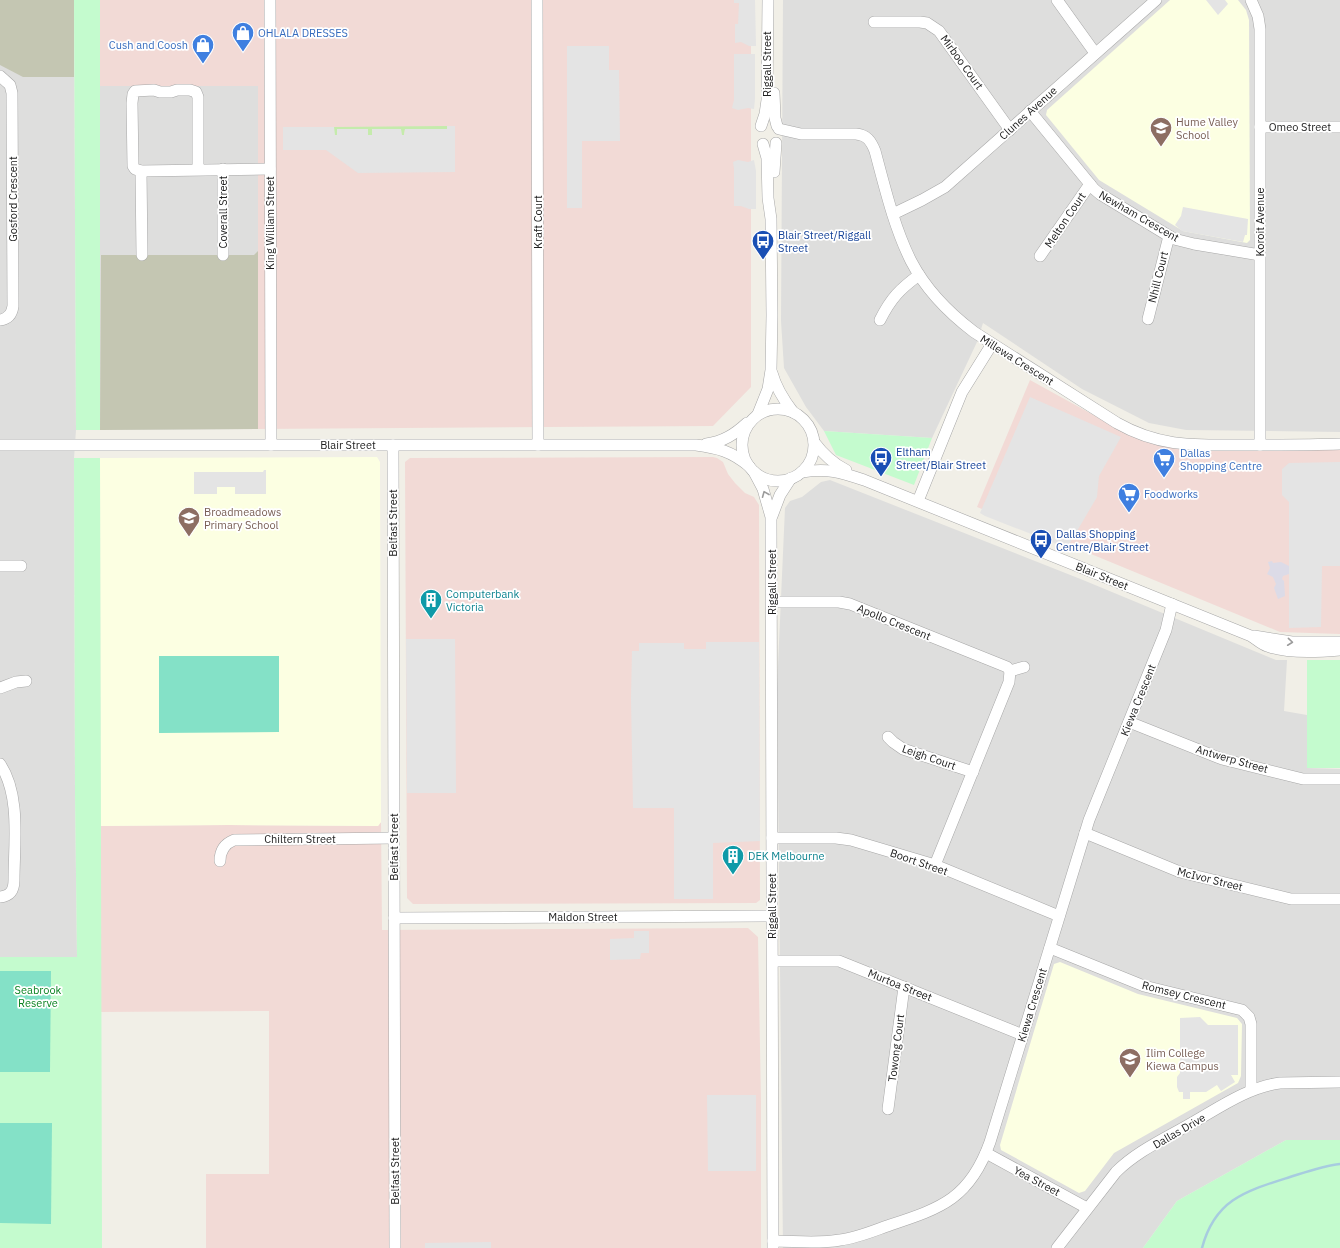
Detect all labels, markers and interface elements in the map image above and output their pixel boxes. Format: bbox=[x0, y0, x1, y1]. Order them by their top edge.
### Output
shop icon: OHLALA DRESSES bbox=[230, 20, 256, 53]
place label: OHLALA DRESSES bbox=[258, 26, 348, 40]
street label: Riggall Street bbox=[760, 31, 774, 97]
shop icon: Cush and Coosh bbox=[190, 32, 216, 65]
street label: Mirboo Court bbox=[937, 32, 987, 92]
place label: Cush and Coosh bbox=[109, 38, 188, 52]
street label: Clunes Avenue bbox=[996, 83, 1060, 143]
school or university icon: Hume Valley School bbox=[1148, 115, 1174, 148]
place label: Hume Valley School bbox=[1176, 115, 1238, 142]
street label: Omeo Street bbox=[1269, 120, 1331, 134]
street label: Gosford Crescent bbox=[6, 156, 20, 242]
street label: Coverall Street bbox=[216, 175, 230, 248]
street label: King William Street bbox=[263, 176, 277, 270]
street label: Newham Crescent bbox=[1096, 187, 1182, 245]
street label: Koroit Avenue bbox=[1253, 188, 1267, 256]
street label: Melton Court bbox=[1041, 189, 1089, 250]
street label: Kraft Court bbox=[531, 195, 545, 249]
bus stop icon: Blair Street/Riggall Street bbox=[750, 228, 776, 261]
place label: Blair Street/Riggall Street bbox=[778, 228, 871, 255]
street label: Nhill Court bbox=[1145, 250, 1171, 304]
street label: Millewa Crescent bbox=[978, 332, 1057, 388]
street label: Blair Street bbox=[320, 438, 376, 452]
bus stop icon: Eltham Street/Blair Street bbox=[868, 445, 894, 478]
place label: Eltham Street/Blair Street bbox=[896, 445, 986, 472]
supermarket icon: Dallas Shopping Centre bbox=[1151, 446, 1177, 479]
place label: Dallas Shopping Centre bbox=[1180, 446, 1262, 473]
supermarket icon: Foodworks bbox=[1116, 481, 1142, 514]
place label: Foodworks bbox=[1144, 487, 1198, 501]
street label: Belfast Street bbox=[386, 489, 400, 557]
one-way arrow bbox=[761, 490, 769, 497]
school or university icon: Broadmeadows Primary School bbox=[176, 505, 202, 538]
place label: Broadmeadows Primary School bbox=[204, 505, 281, 532]
bus stop icon: Dallas Shopping Centre/Blair Street bbox=[1028, 527, 1054, 560]
place label: Dallas Shopping Centre/Blair Street bbox=[1056, 527, 1149, 554]
street label: Riggall Street bbox=[765, 549, 779, 615]
street label: Blair Street bbox=[1074, 559, 1131, 593]
building icon: Computerbank Victoria bbox=[418, 587, 444, 620]
place label: Computerbank Victoria bbox=[446, 587, 520, 614]
street label: Apollo Crescent bbox=[855, 601, 933, 643]
one-way arrow bbox=[1286, 637, 1293, 646]
street label: Kiewa Crescent bbox=[1117, 662, 1159, 738]
street label: Leigh Court bbox=[900, 741, 958, 773]
street label: Antwerp Street bbox=[1194, 742, 1270, 776]
street label: Belfast Street bbox=[387, 813, 401, 881]
street label: Chiltern Street bbox=[264, 832, 336, 846]
building icon: DEK Melbourne bbox=[720, 843, 746, 876]
street label: Boort Street bbox=[888, 846, 950, 878]
place label: DEK Melbourne bbox=[748, 849, 824, 863]
street label: McIvor Street bbox=[1176, 864, 1244, 894]
street label: Riggall Street bbox=[765, 873, 779, 939]
street label: Maldon Street bbox=[548, 910, 618, 924]
street label: Murtoa Street bbox=[866, 966, 934, 1004]
street label: Kiewa Crescent bbox=[1014, 966, 1050, 1044]
street label: Romsey Crescent bbox=[1141, 978, 1227, 1012]
park label: Seabrook Reserve bbox=[15, 983, 62, 1010]
street label: Towong Court bbox=[885, 1013, 907, 1083]
school or university icon: Ilim College Kiewa Campus bbox=[1117, 1046, 1143, 1079]
place label: Ilim College Kiewa Campus bbox=[1146, 1046, 1219, 1073]
street label: Dallas Drive bbox=[1150, 1110, 1208, 1152]
street label: Belfast Street bbox=[388, 1137, 402, 1205]
street label: Yea Street bbox=[1011, 1163, 1063, 1199]

